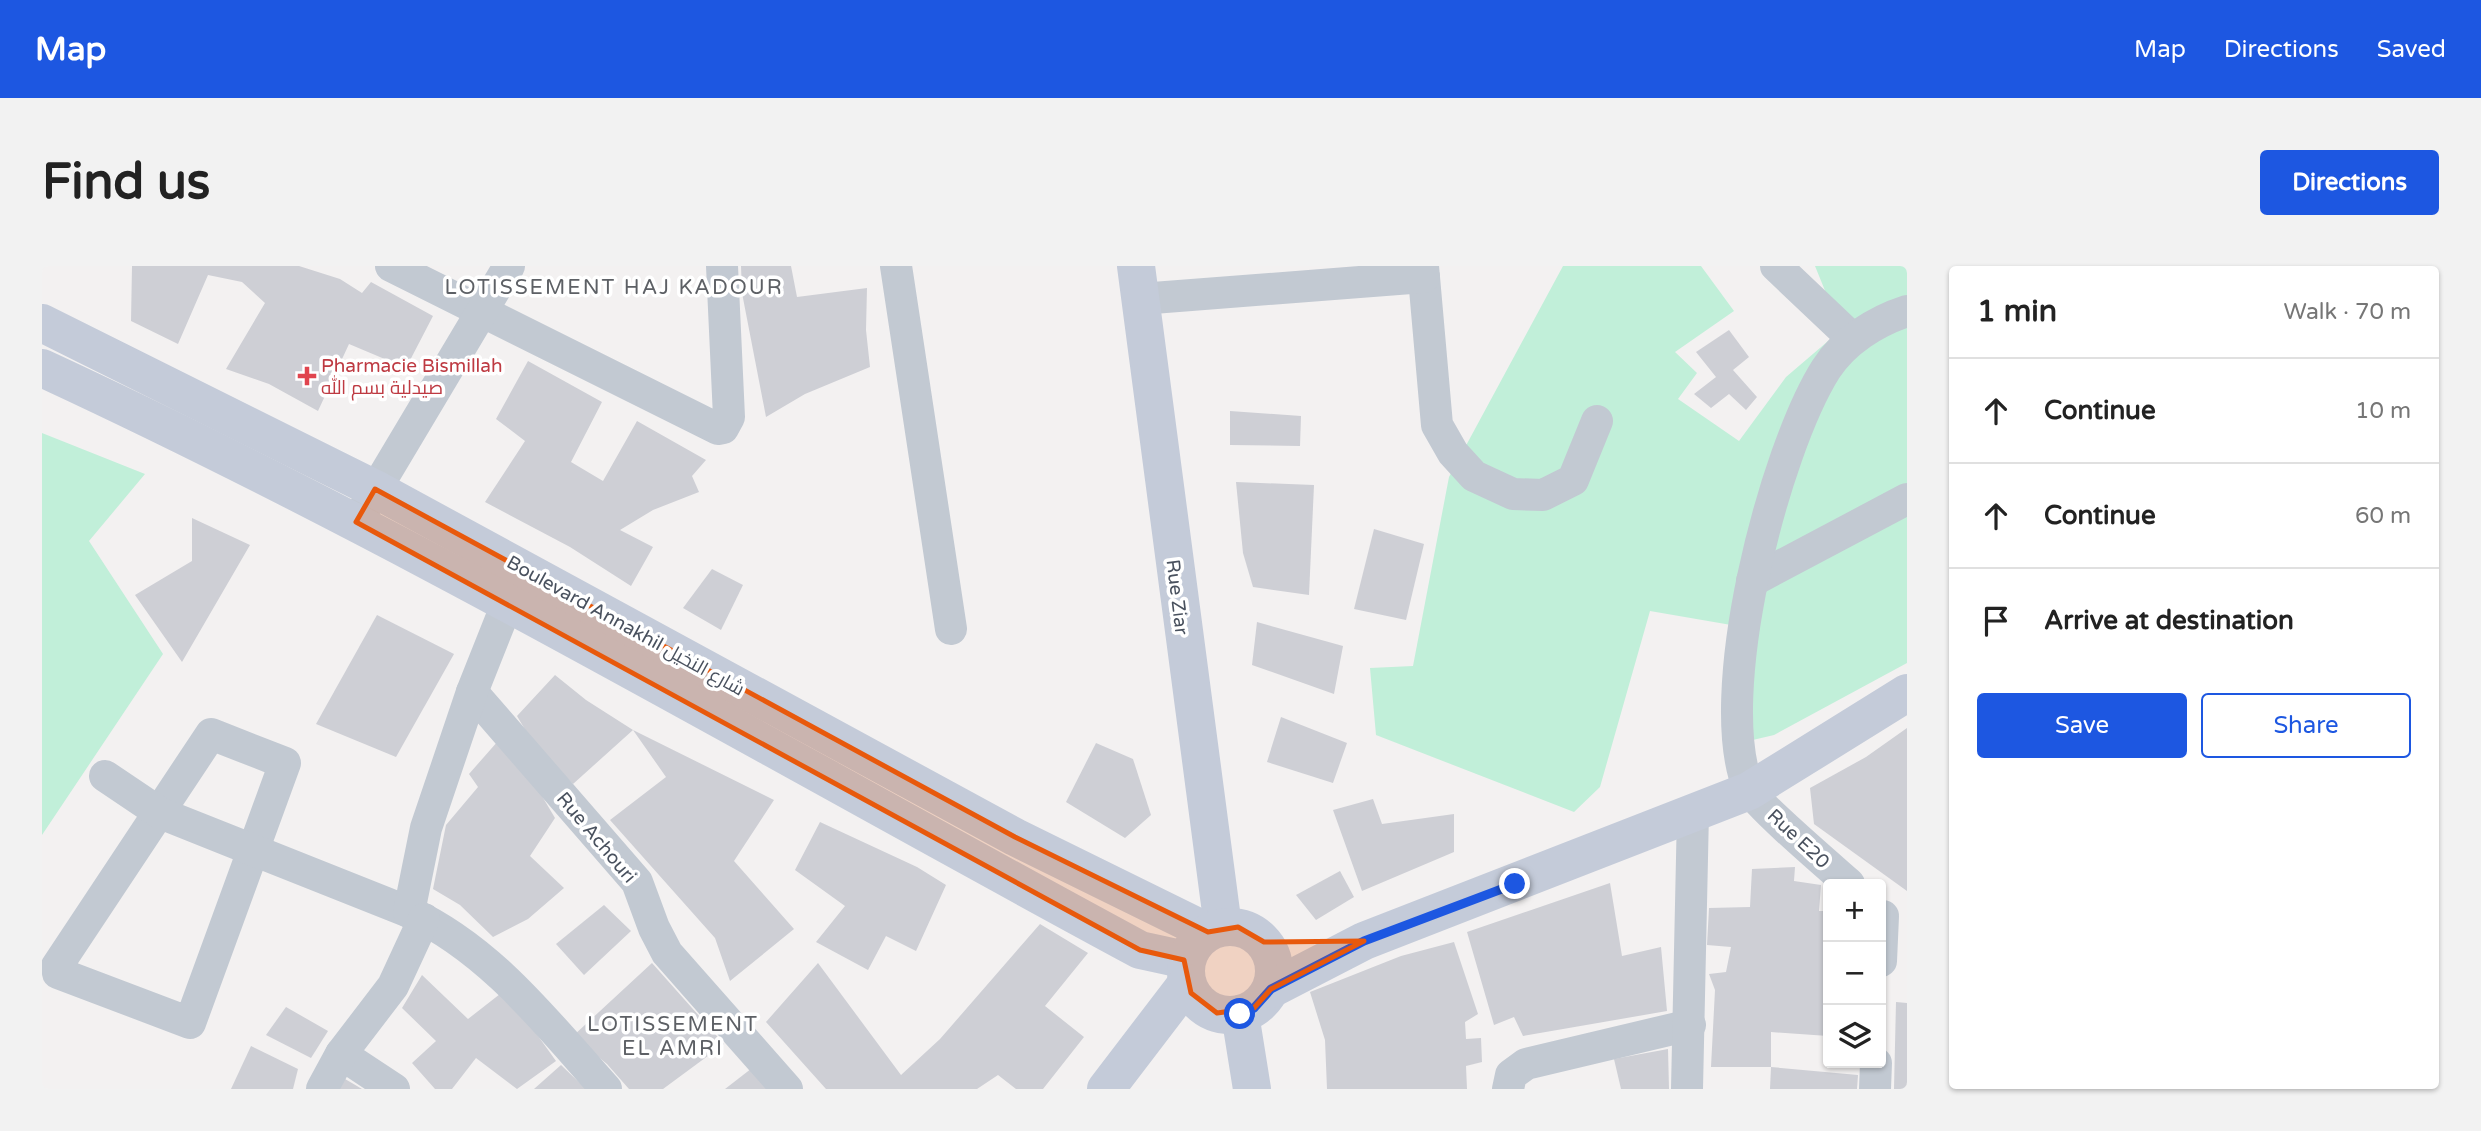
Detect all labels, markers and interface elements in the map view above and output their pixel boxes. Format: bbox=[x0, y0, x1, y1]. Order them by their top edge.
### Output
text: Map bbox=[35, 30, 106, 69]
text: Map bbox=[2134, 35, 2186, 64]
text: Directions bbox=[2224, 35, 2339, 64]
text: Saved bbox=[2377, 35, 2446, 64]
button: Directions bbox=[2260, 150, 2439, 215]
text: Find us bbox=[42, 153, 210, 212]
district label: LOTISSEMENT HAJ KADOUR bbox=[444, 275, 784, 300]
text: 1 min bbox=[1977, 293, 2057, 330]
text: Walk · 70 m bbox=[2284, 298, 2411, 326]
place label: Pharmacie Bismillah صيدلية بسم الله bbox=[321, 355, 503, 401]
marker: Pharmacie Bismillah صيدلية بسم الله bbox=[299, 368, 315, 384]
icon: ahead bbox=[1977, 392, 2015, 430]
text: Continue bbox=[2044, 395, 2156, 426]
text: 10 m bbox=[2355, 397, 2411, 425]
icon: ahead bbox=[1977, 497, 2015, 535]
text: Continue bbox=[2044, 500, 2156, 531]
text: 60 m bbox=[2355, 502, 2411, 530]
street label: Boulevard Annakhil شارع النخيل bbox=[502, 551, 748, 702]
street label: Rue Ziar bbox=[1161, 558, 1193, 637]
icon: arrive bbox=[1977, 602, 2015, 640]
text: Arrive at destination bbox=[2044, 605, 2294, 636]
button: Save bbox=[1977, 693, 2187, 758]
button: Share bbox=[2201, 693, 2411, 758]
street label: Rue Achouri bbox=[552, 788, 641, 887]
street label: Rue E20 bbox=[1763, 805, 1834, 873]
route end bbox=[1499, 868, 1530, 899]
map controls bbox=[1823, 879, 1886, 1068]
button: + bbox=[1823, 879, 1886, 942]
button: − bbox=[1823, 942, 1886, 1005]
route start bbox=[1224, 998, 1255, 1029]
button: layers bbox=[1823, 1005, 1886, 1068]
district label: LOTISSEMENT EL AMRI bbox=[587, 1012, 759, 1061]

